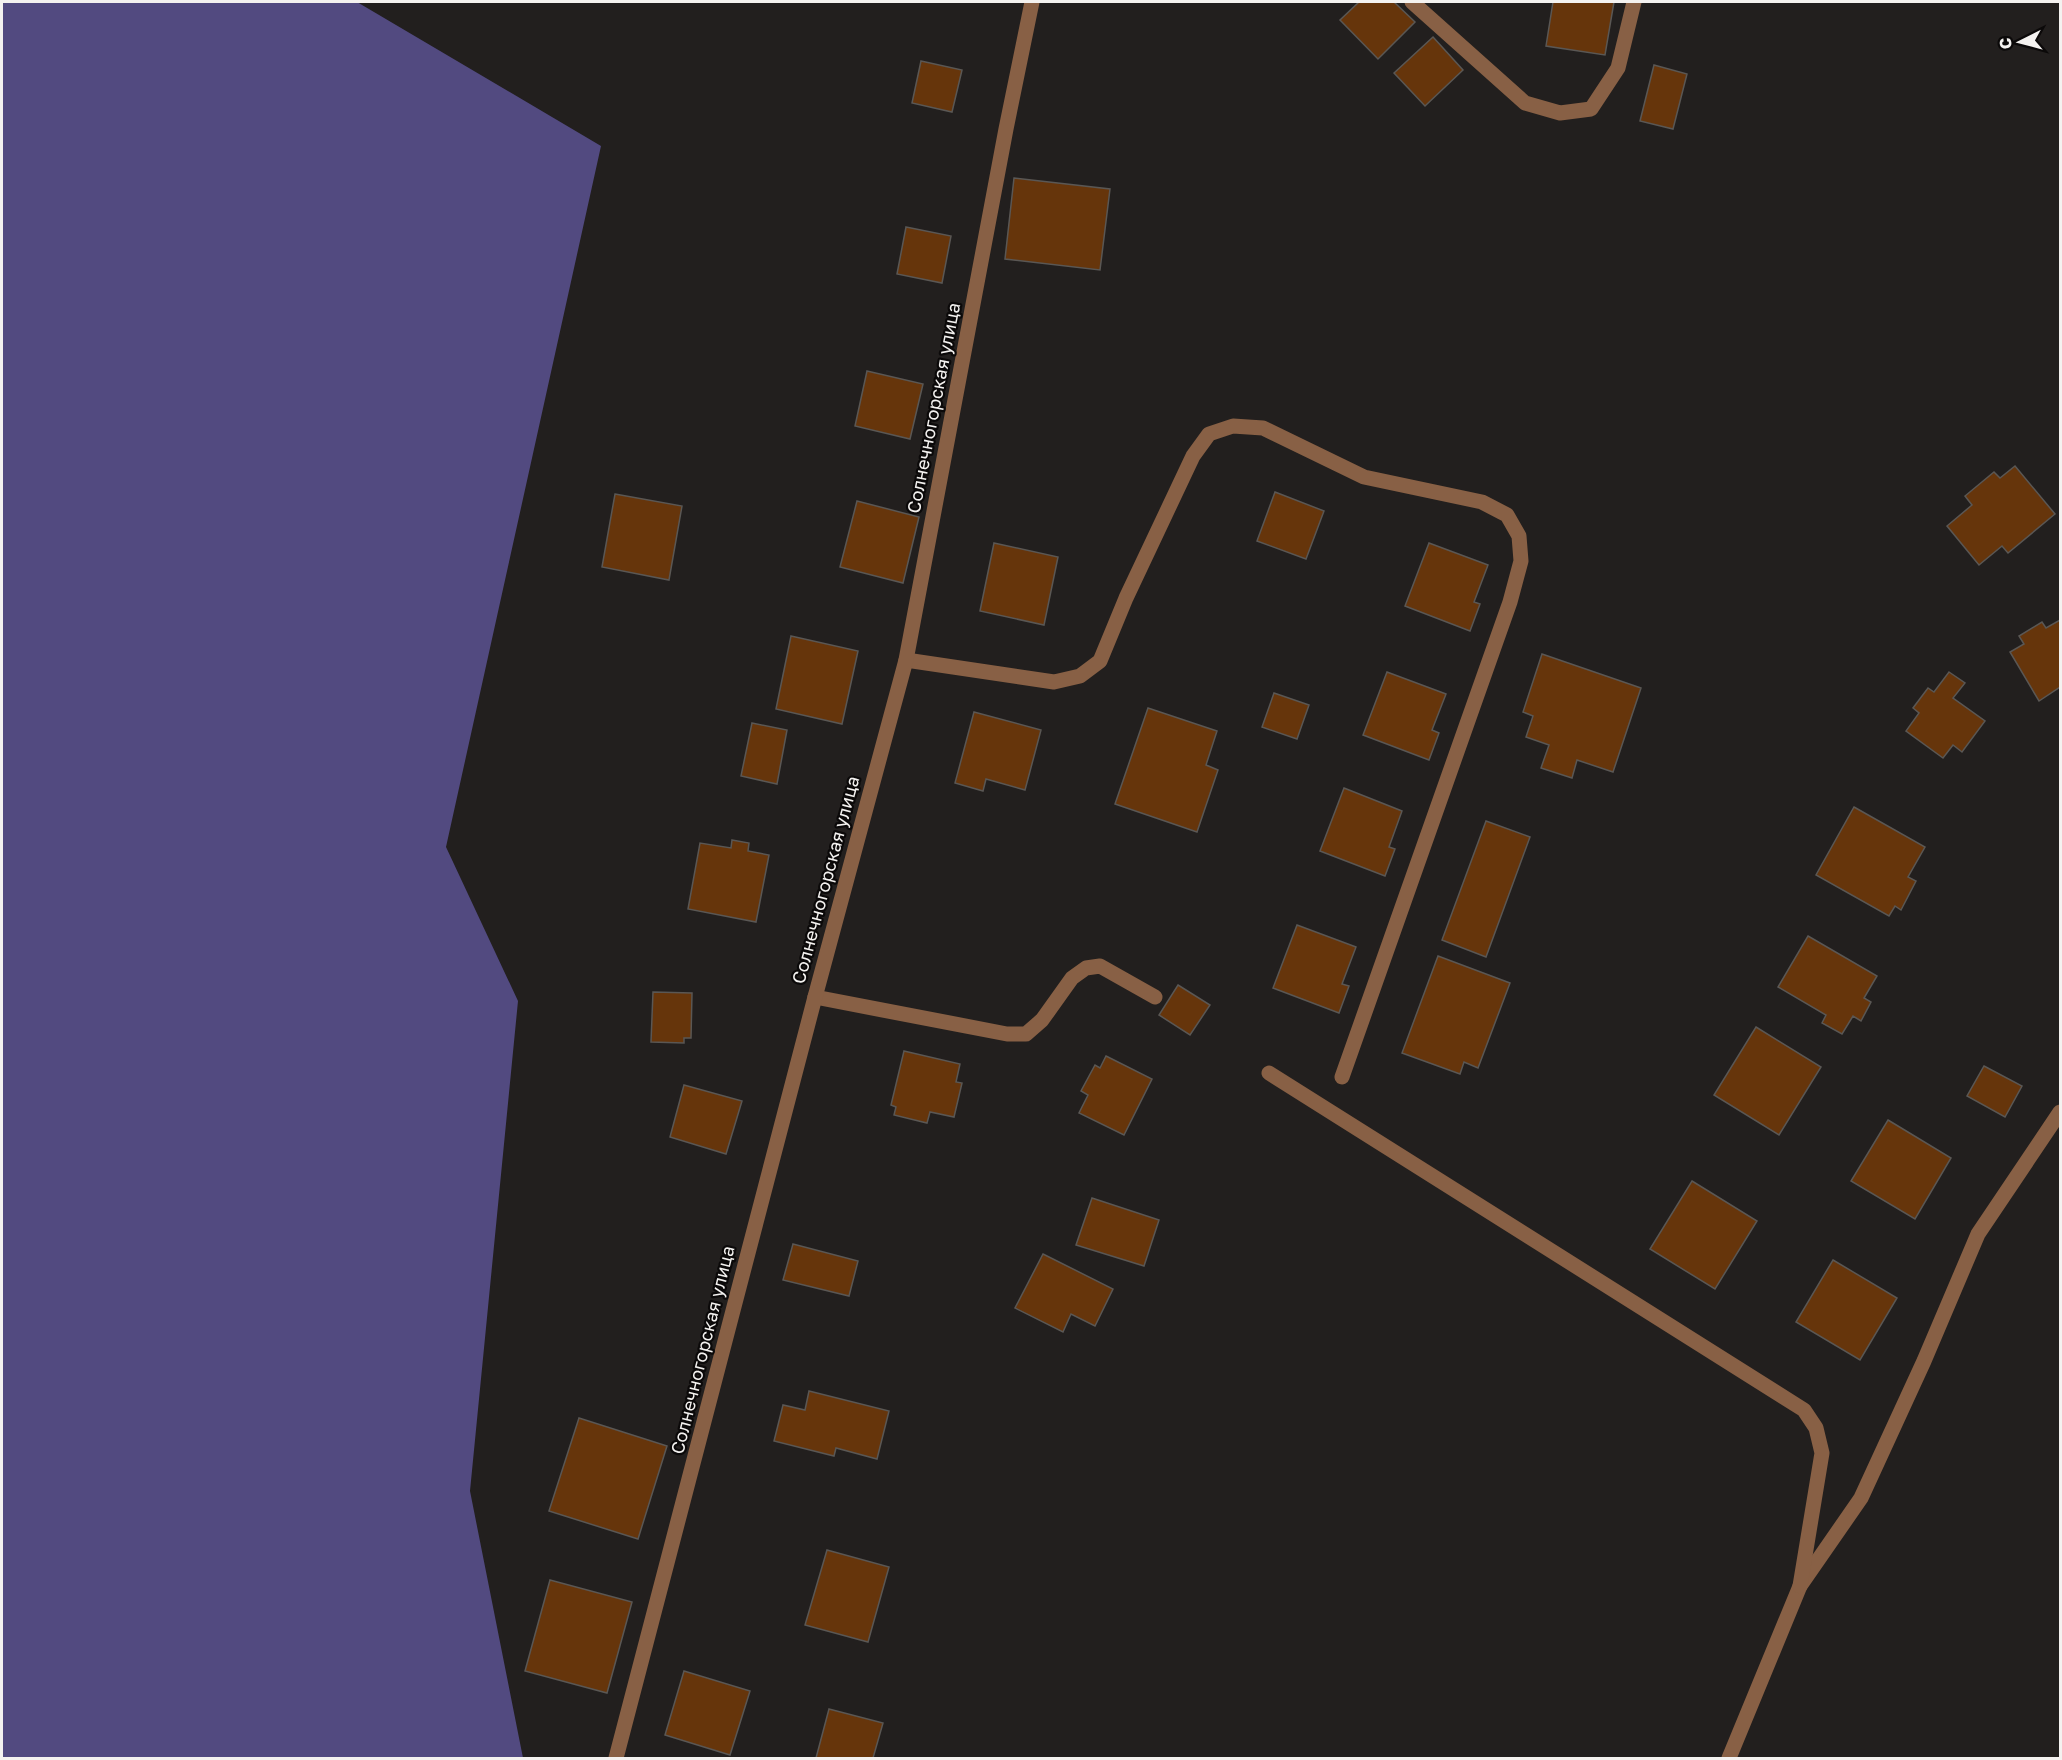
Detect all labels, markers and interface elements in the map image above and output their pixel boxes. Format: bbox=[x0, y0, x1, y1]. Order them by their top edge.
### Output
north arrow bbox=[1990, 12, 2050, 72]
text: С bbox=[1995, 37, 2016, 50]
street label: Солнечногорская улица bbox=[902, 301, 964, 515]
street label: Солнечногорская улица bbox=[787, 773, 863, 986]
street label: Солнечногорская улица bbox=[665, 1243, 739, 1456]

